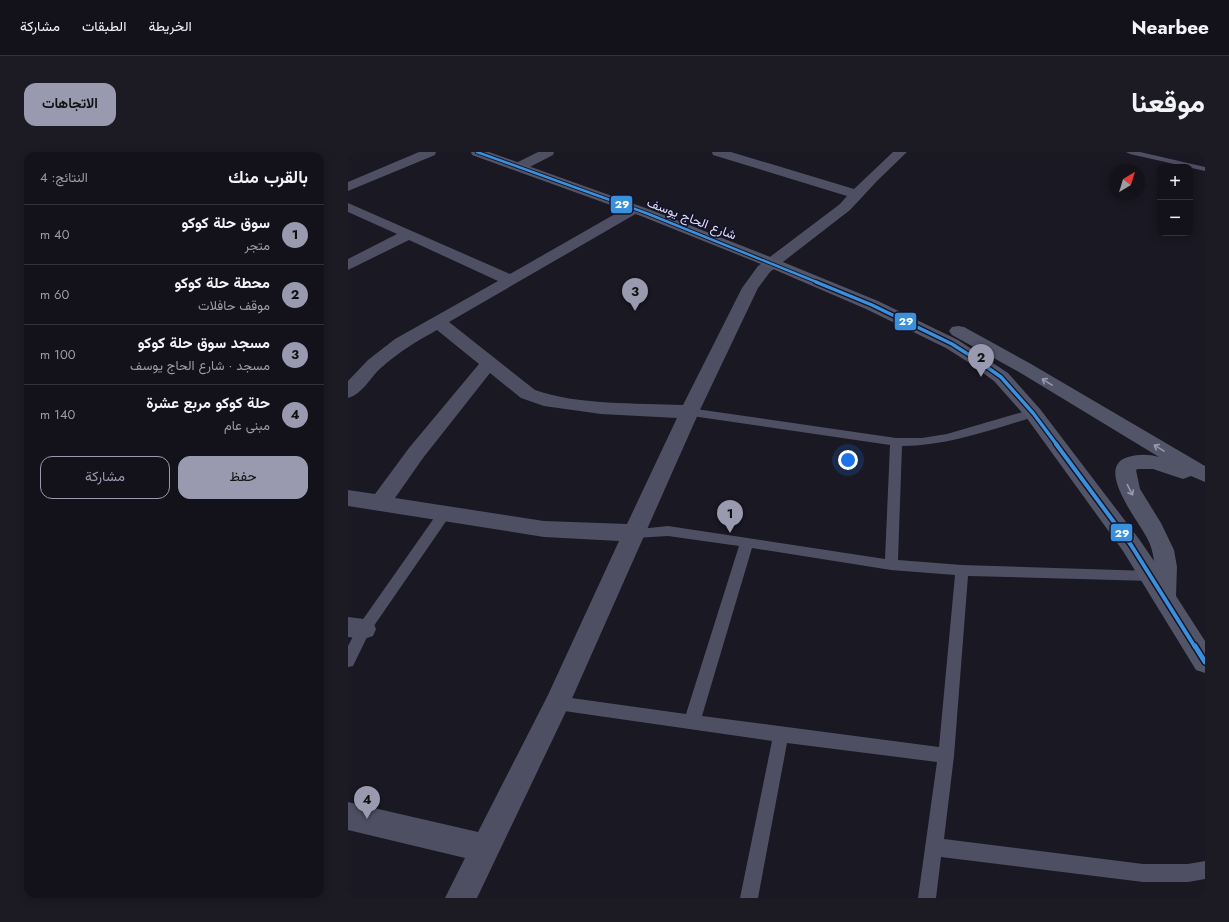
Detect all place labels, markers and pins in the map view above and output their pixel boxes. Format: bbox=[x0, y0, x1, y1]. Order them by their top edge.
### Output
pin: 3 bbox=[622, 278, 648, 311]
pin: 2 bbox=[968, 344, 994, 377]
pin: 1 bbox=[717, 500, 743, 533]
pin: 4 bbox=[354, 786, 380, 819]

